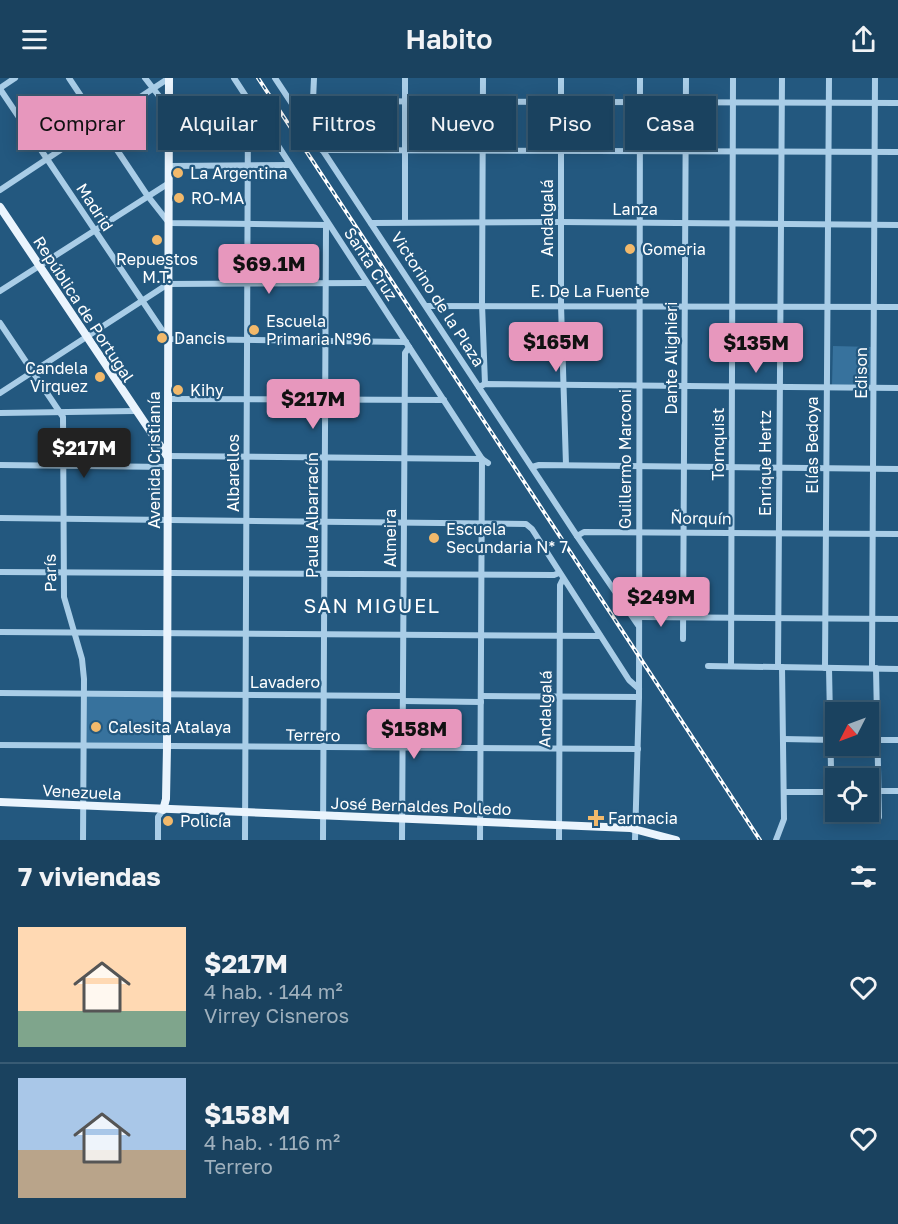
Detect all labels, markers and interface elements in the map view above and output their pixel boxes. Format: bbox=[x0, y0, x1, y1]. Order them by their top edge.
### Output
icon: menu bbox=[18, 23, 51, 56]
text: Habito bbox=[406, 23, 492, 55]
icon: share bbox=[847, 23, 880, 56]
chip: Comprar bbox=[18, 96, 146, 150]
chip: Alquilar bbox=[158, 96, 279, 150]
chip: Filtros bbox=[291, 96, 397, 150]
chip: Nuevo bbox=[409, 96, 516, 150]
chip: Piso bbox=[528, 96, 613, 150]
chip: Casa bbox=[625, 96, 716, 150]
place label: La Argentina bbox=[190, 163, 288, 183]
marker: La Argentina bbox=[171, 166, 185, 180]
street label: Madrid bbox=[72, 179, 118, 235]
street label: Andalgalá bbox=[537, 179, 557, 257]
place label: RO-MA bbox=[191, 188, 245, 208]
marker: RO-MA bbox=[172, 191, 186, 205]
street label: Lanza bbox=[612, 199, 658, 219]
street label: Santa Cruz bbox=[340, 224, 402, 304]
street label: Victorino de la Plaza bbox=[387, 228, 489, 370]
street label: República de Portugal bbox=[29, 232, 139, 386]
marker: Repuestos M.T. bbox=[150, 233, 164, 247]
place label: Gomeria bbox=[642, 239, 706, 259]
marker: Gomeria bbox=[623, 242, 637, 256]
pin: $69.1M bbox=[220, 244, 318, 295]
place label: Repuestos M.T. bbox=[116, 249, 198, 287]
text: $69.1M bbox=[232, 251, 306, 275]
street label: E. De La Fuente bbox=[530, 281, 650, 301]
street label: Dante Alighieri bbox=[661, 301, 681, 415]
place label: Escuela Primaria N°96 bbox=[266, 311, 372, 349]
pin: $165M bbox=[514, 322, 598, 373]
marker: Escuela Primaria N°96 bbox=[247, 323, 261, 337]
pin: $135M bbox=[714, 323, 798, 374]
place label: Dancis bbox=[174, 328, 226, 348]
text: $165M bbox=[523, 329, 589, 353]
text: $135M bbox=[723, 330, 789, 354]
marker: Dancis bbox=[155, 331, 169, 345]
street label: Edison bbox=[851, 347, 871, 399]
place label: Candela Virquez bbox=[25, 358, 88, 396]
marker: Candela Virquez bbox=[93, 370, 107, 384]
pin: $217M bbox=[271, 379, 355, 430]
place label: Kihy bbox=[190, 380, 224, 400]
marker: Kihy bbox=[171, 383, 185, 397]
text: $217M bbox=[281, 386, 345, 410]
street label: Guillermo Marconi bbox=[615, 389, 635, 529]
street label: Avenida Cristianía bbox=[144, 391, 164, 529]
street label: Elías Bedoya bbox=[802, 396, 822, 494]
street label: Tornquist bbox=[708, 408, 728, 480]
street label: Enrique Hertz bbox=[755, 410, 775, 516]
pin: $217M bbox=[42, 428, 126, 479]
street label: Albarellos bbox=[223, 434, 243, 512]
text: $217M bbox=[52, 435, 116, 459]
street label: Paula Albarracín bbox=[302, 452, 322, 578]
street label: Ñorquín bbox=[670, 507, 732, 529]
street label: Almeira bbox=[380, 509, 400, 567]
place label: Escuela Secundaria N* 7 bbox=[446, 519, 568, 557]
marker: Escuela Secundaria N* 7 bbox=[427, 531, 441, 545]
street label: París bbox=[40, 554, 60, 592]
pin: $249M bbox=[619, 577, 703, 628]
text: $249M bbox=[627, 584, 695, 608]
district label: SAN MIGUEL bbox=[304, 593, 440, 617]
street label: Andalgalá bbox=[534, 670, 556, 748]
street label: Lavadero bbox=[250, 672, 320, 692]
north arrow bbox=[825, 702, 879, 756]
map controls bbox=[825, 702, 879, 822]
pin: $158M bbox=[372, 709, 456, 760]
text: $158M bbox=[381, 716, 447, 740]
place label: Calesita Atalaya bbox=[108, 717, 231, 737]
marker: Calesita Atalaya bbox=[89, 720, 103, 734]
street label: Terrero bbox=[285, 725, 341, 745]
button: locate bbox=[825, 768, 879, 822]
street label: Venezuela bbox=[42, 780, 122, 804]
street label: José Bernaldes Polledo bbox=[330, 793, 512, 819]
place label: Farmacia bbox=[608, 808, 678, 828]
place label: Policía bbox=[180, 811, 231, 831]
marker: Farmacia bbox=[589, 811, 603, 825]
marker: Policía bbox=[161, 814, 175, 828]
icon: filters bbox=[847, 860, 880, 893]
text: 7 viviendas bbox=[18, 861, 161, 892]
text: $217M bbox=[204, 948, 288, 979]
icon: home bbox=[66, 951, 138, 1023]
icon: heart bbox=[847, 971, 880, 1004]
text: 4 hab. · 144 m² bbox=[204, 979, 343, 1003]
text: Virrey Cisneros bbox=[204, 1003, 349, 1027]
text: $158M bbox=[204, 1099, 290, 1130]
icon: home bbox=[66, 1102, 138, 1174]
icon: heart bbox=[847, 1122, 880, 1155]
text: 4 hab. · 116 m² bbox=[204, 1130, 340, 1154]
text: Terrero bbox=[204, 1154, 273, 1178]

